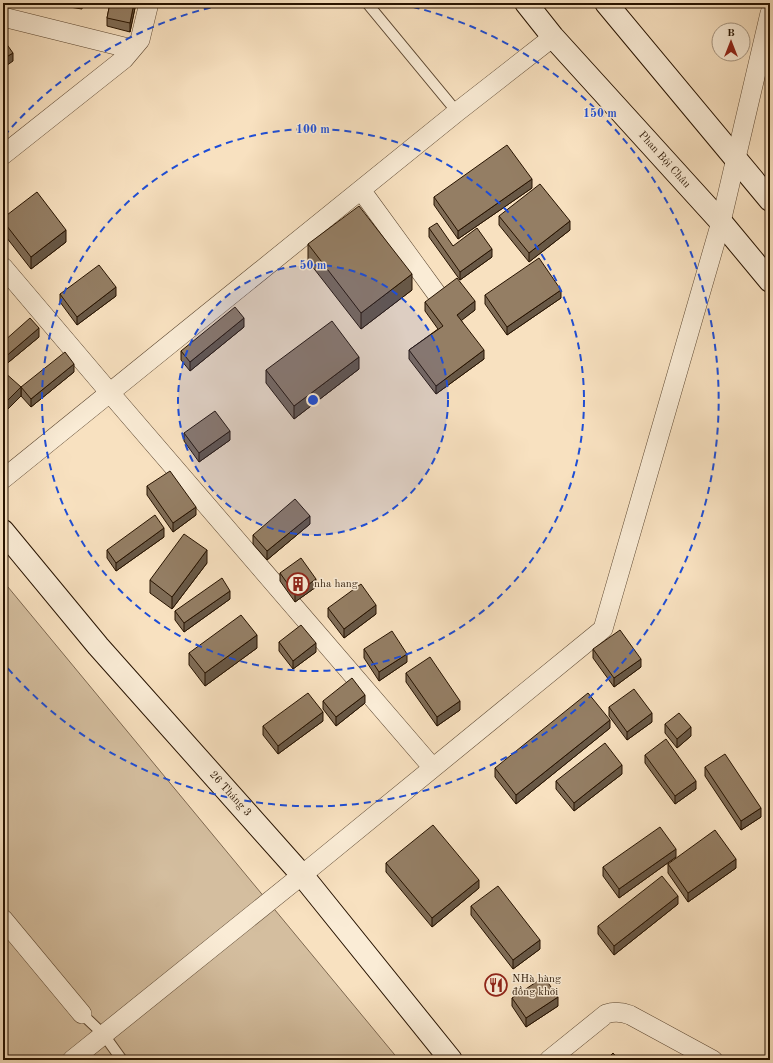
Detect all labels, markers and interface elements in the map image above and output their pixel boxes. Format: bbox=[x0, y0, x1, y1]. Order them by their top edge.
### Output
north arrow bbox=[711, 22, 751, 62]
text: B bbox=[727, 28, 735, 39]
text: 150 m bbox=[583, 107, 617, 120]
text: 100 m bbox=[296, 124, 330, 136]
street label: Phan Bội Châu bbox=[636, 130, 692, 190]
text: 50 m bbox=[300, 259, 327, 272]
centre of rings bbox=[306, 393, 320, 407]
building icon: nha hang bbox=[285, 571, 311, 597]
place label: nha hang bbox=[314, 579, 358, 590]
street label: 26 Tháng 3 bbox=[207, 769, 253, 819]
restaurant icon: NHà hàng đồng khởi bbox=[483, 972, 509, 998]
place label: NHà hàng đồng khởi bbox=[512, 974, 561, 998]

